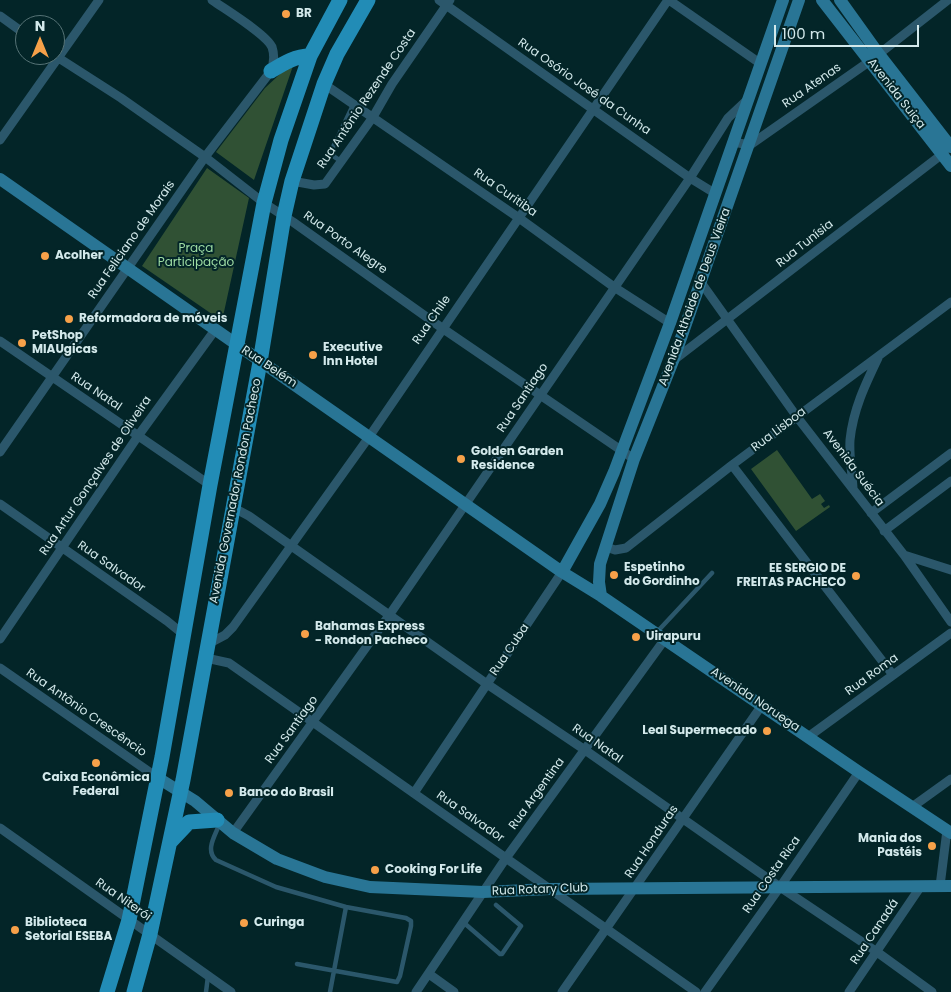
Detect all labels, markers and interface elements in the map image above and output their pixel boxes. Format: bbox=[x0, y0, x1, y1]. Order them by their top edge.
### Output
place label: BR bbox=[296, 7, 312, 21]
marker: BR bbox=[280, 8, 292, 20]
north arrow bbox=[15, 15, 65, 65]
scale bar bbox=[776, 15, 921, 47]
text: N bbox=[35, 16, 45, 36]
text: 100 m bbox=[782, 23, 825, 44]
street label: Rua Antônio Rezende Costa bbox=[315, 26, 419, 172]
street label: Rua Osório José da Cunha bbox=[515, 36, 653, 138]
street label: Avenida Suiça bbox=[864, 56, 928, 132]
street label: Rua Atenas bbox=[780, 61, 844, 111]
street label: Rua Curitiba bbox=[470, 166, 540, 220]
street label: Rua Feliciano de Morais bbox=[86, 178, 178, 302]
street label: Avenida Athaide de Deus Vieira bbox=[656, 206, 734, 388]
street label: Rua Porto Alegre bbox=[300, 209, 390, 277]
street label: Rua Tunísia bbox=[774, 217, 836, 271]
park label: Praça Participação bbox=[158, 242, 234, 270]
place label: Acolher bbox=[55, 249, 103, 263]
marker: Acolher bbox=[39, 250, 51, 262]
street label: Rua Chile bbox=[410, 293, 454, 347]
place label: Reformadora de móveis bbox=[79, 312, 227, 326]
marker: Reformadora de móveis bbox=[63, 313, 75, 325]
place label: PetShop MIAUgicas bbox=[32, 329, 98, 357]
marker: PetShop MIAUgicas bbox=[16, 337, 28, 349]
place label: Executive Inn Hotel bbox=[323, 341, 383, 369]
street label: Rua Belém bbox=[239, 343, 299, 391]
marker: Executive Inn Hotel bbox=[307, 349, 319, 361]
street label: Rua Santiago bbox=[495, 361, 551, 435]
street label: Rua Natal bbox=[68, 370, 124, 414]
street label: Avenida Governador Rondon Pacheco bbox=[207, 377, 265, 605]
street label: Rua Artur Gonçalves de Oliveira bbox=[37, 394, 155, 558]
street label: Rua Lisboa bbox=[749, 405, 809, 455]
street label: Avenida Suécia bbox=[819, 427, 887, 509]
place label: Golden Garden Residence bbox=[471, 445, 564, 473]
marker: Golden Garden Residence bbox=[455, 453, 467, 465]
street label: Rua Salvador bbox=[74, 538, 148, 596]
place label: Espetinho do Gordinho bbox=[624, 561, 700, 589]
place label: EE SERGIO DE FREITAS PACHECO bbox=[736, 562, 846, 590]
marker: Espetinho do Gordinho bbox=[608, 569, 620, 581]
marker: EE SERGIO DE FREITAS PACHECO bbox=[850, 570, 862, 582]
place label: Bahamas Express - Rondon Pacheco bbox=[315, 620, 428, 648]
street label: Rua Cuba bbox=[487, 621, 533, 679]
marker: Bahamas Express - Rondon Pacheco bbox=[299, 628, 311, 640]
place label: Uirapuru bbox=[646, 630, 701, 644]
marker: Uirapuru bbox=[630, 631, 642, 643]
street label: Rua Roma bbox=[843, 651, 901, 699]
street label: Avenida Noruega bbox=[708, 665, 802, 735]
street label: Rua Antônio Crescêncio bbox=[23, 666, 149, 760]
street label: Rua Santiago bbox=[263, 693, 321, 767]
street label: Rua Natal bbox=[569, 721, 625, 767]
place label: Leal Supermecado bbox=[642, 724, 757, 738]
marker: Leal Supermecado bbox=[761, 725, 773, 737]
street label: Rua Argentina bbox=[506, 755, 568, 833]
marker: Caixa Econômica Federal bbox=[90, 757, 102, 769]
place label: Caixa Econômica Federal bbox=[42, 771, 150, 799]
place label: Banco do Brasil bbox=[239, 786, 334, 800]
marker: Banco do Brasil bbox=[223, 787, 235, 799]
street label: Rua Salvador bbox=[433, 788, 507, 846]
street label: Rua Honduras bbox=[622, 803, 682, 881]
place label: Mania dos Pastéis bbox=[858, 832, 922, 860]
street label: Rua Costa Rica bbox=[740, 834, 804, 916]
marker: Mania dos Pastéis bbox=[926, 840, 938, 852]
place label: Cooking For Life bbox=[385, 863, 482, 877]
marker: Cooking For Life bbox=[369, 864, 381, 876]
street label: Rua Niterói bbox=[92, 876, 154, 924]
street label: Rua Rotary Club bbox=[492, 881, 588, 899]
street label: Rua Canadá bbox=[848, 897, 902, 967]
place label: Biblioteca Setorial ESEBA bbox=[25, 916, 112, 944]
place label: Curinga bbox=[254, 916, 304, 930]
marker: Curinga bbox=[238, 917, 250, 929]
marker: Biblioteca Setorial ESEBA bbox=[9, 924, 21, 936]

